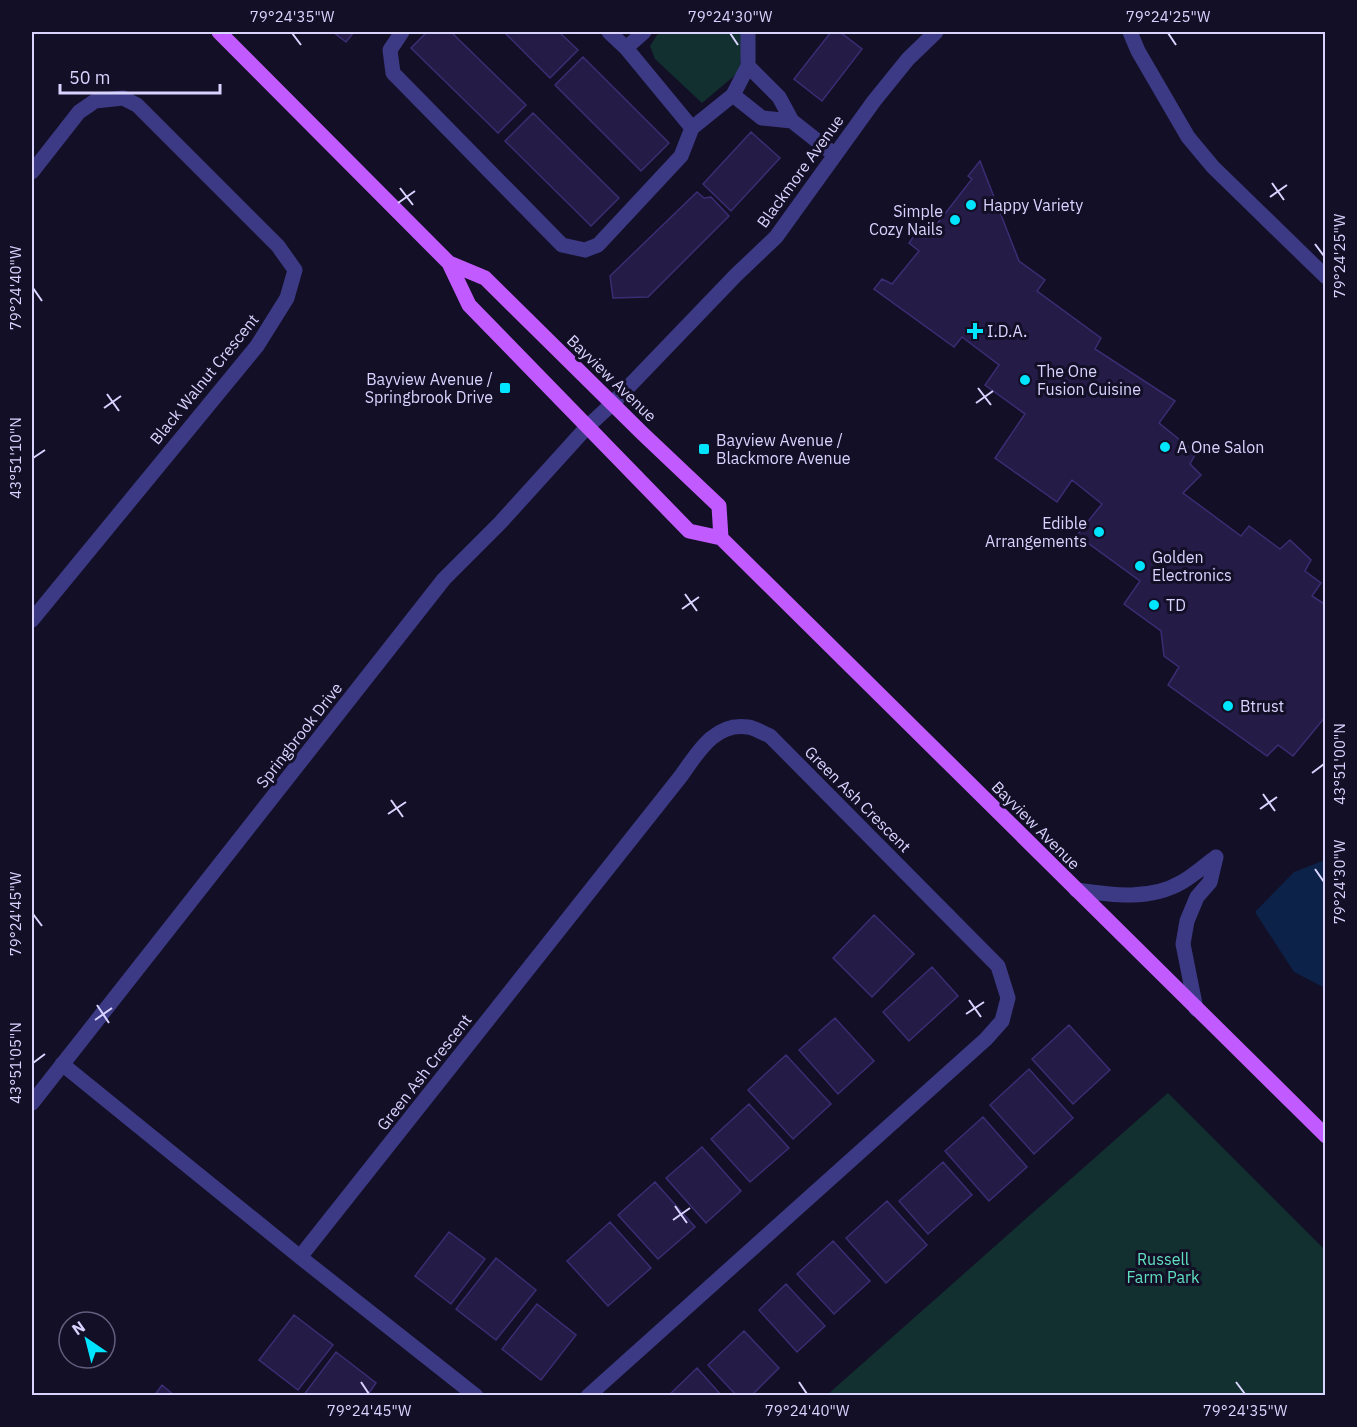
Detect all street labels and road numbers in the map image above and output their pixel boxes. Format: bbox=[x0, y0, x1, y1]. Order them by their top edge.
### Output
street label: Blackmore Avenue bbox=[752, 111, 848, 231]
street label: Black Walnut Crescent bbox=[145, 310, 263, 448]
street label: Bayview Avenue bbox=[563, 330, 661, 426]
street label: Springbrook Drive bbox=[252, 678, 347, 792]
street label: Green Ash Crescent bbox=[801, 742, 915, 856]
street label: Bayview Avenue bbox=[988, 777, 1085, 874]
street label: Green Ash Crescent bbox=[372, 1010, 476, 1134]

